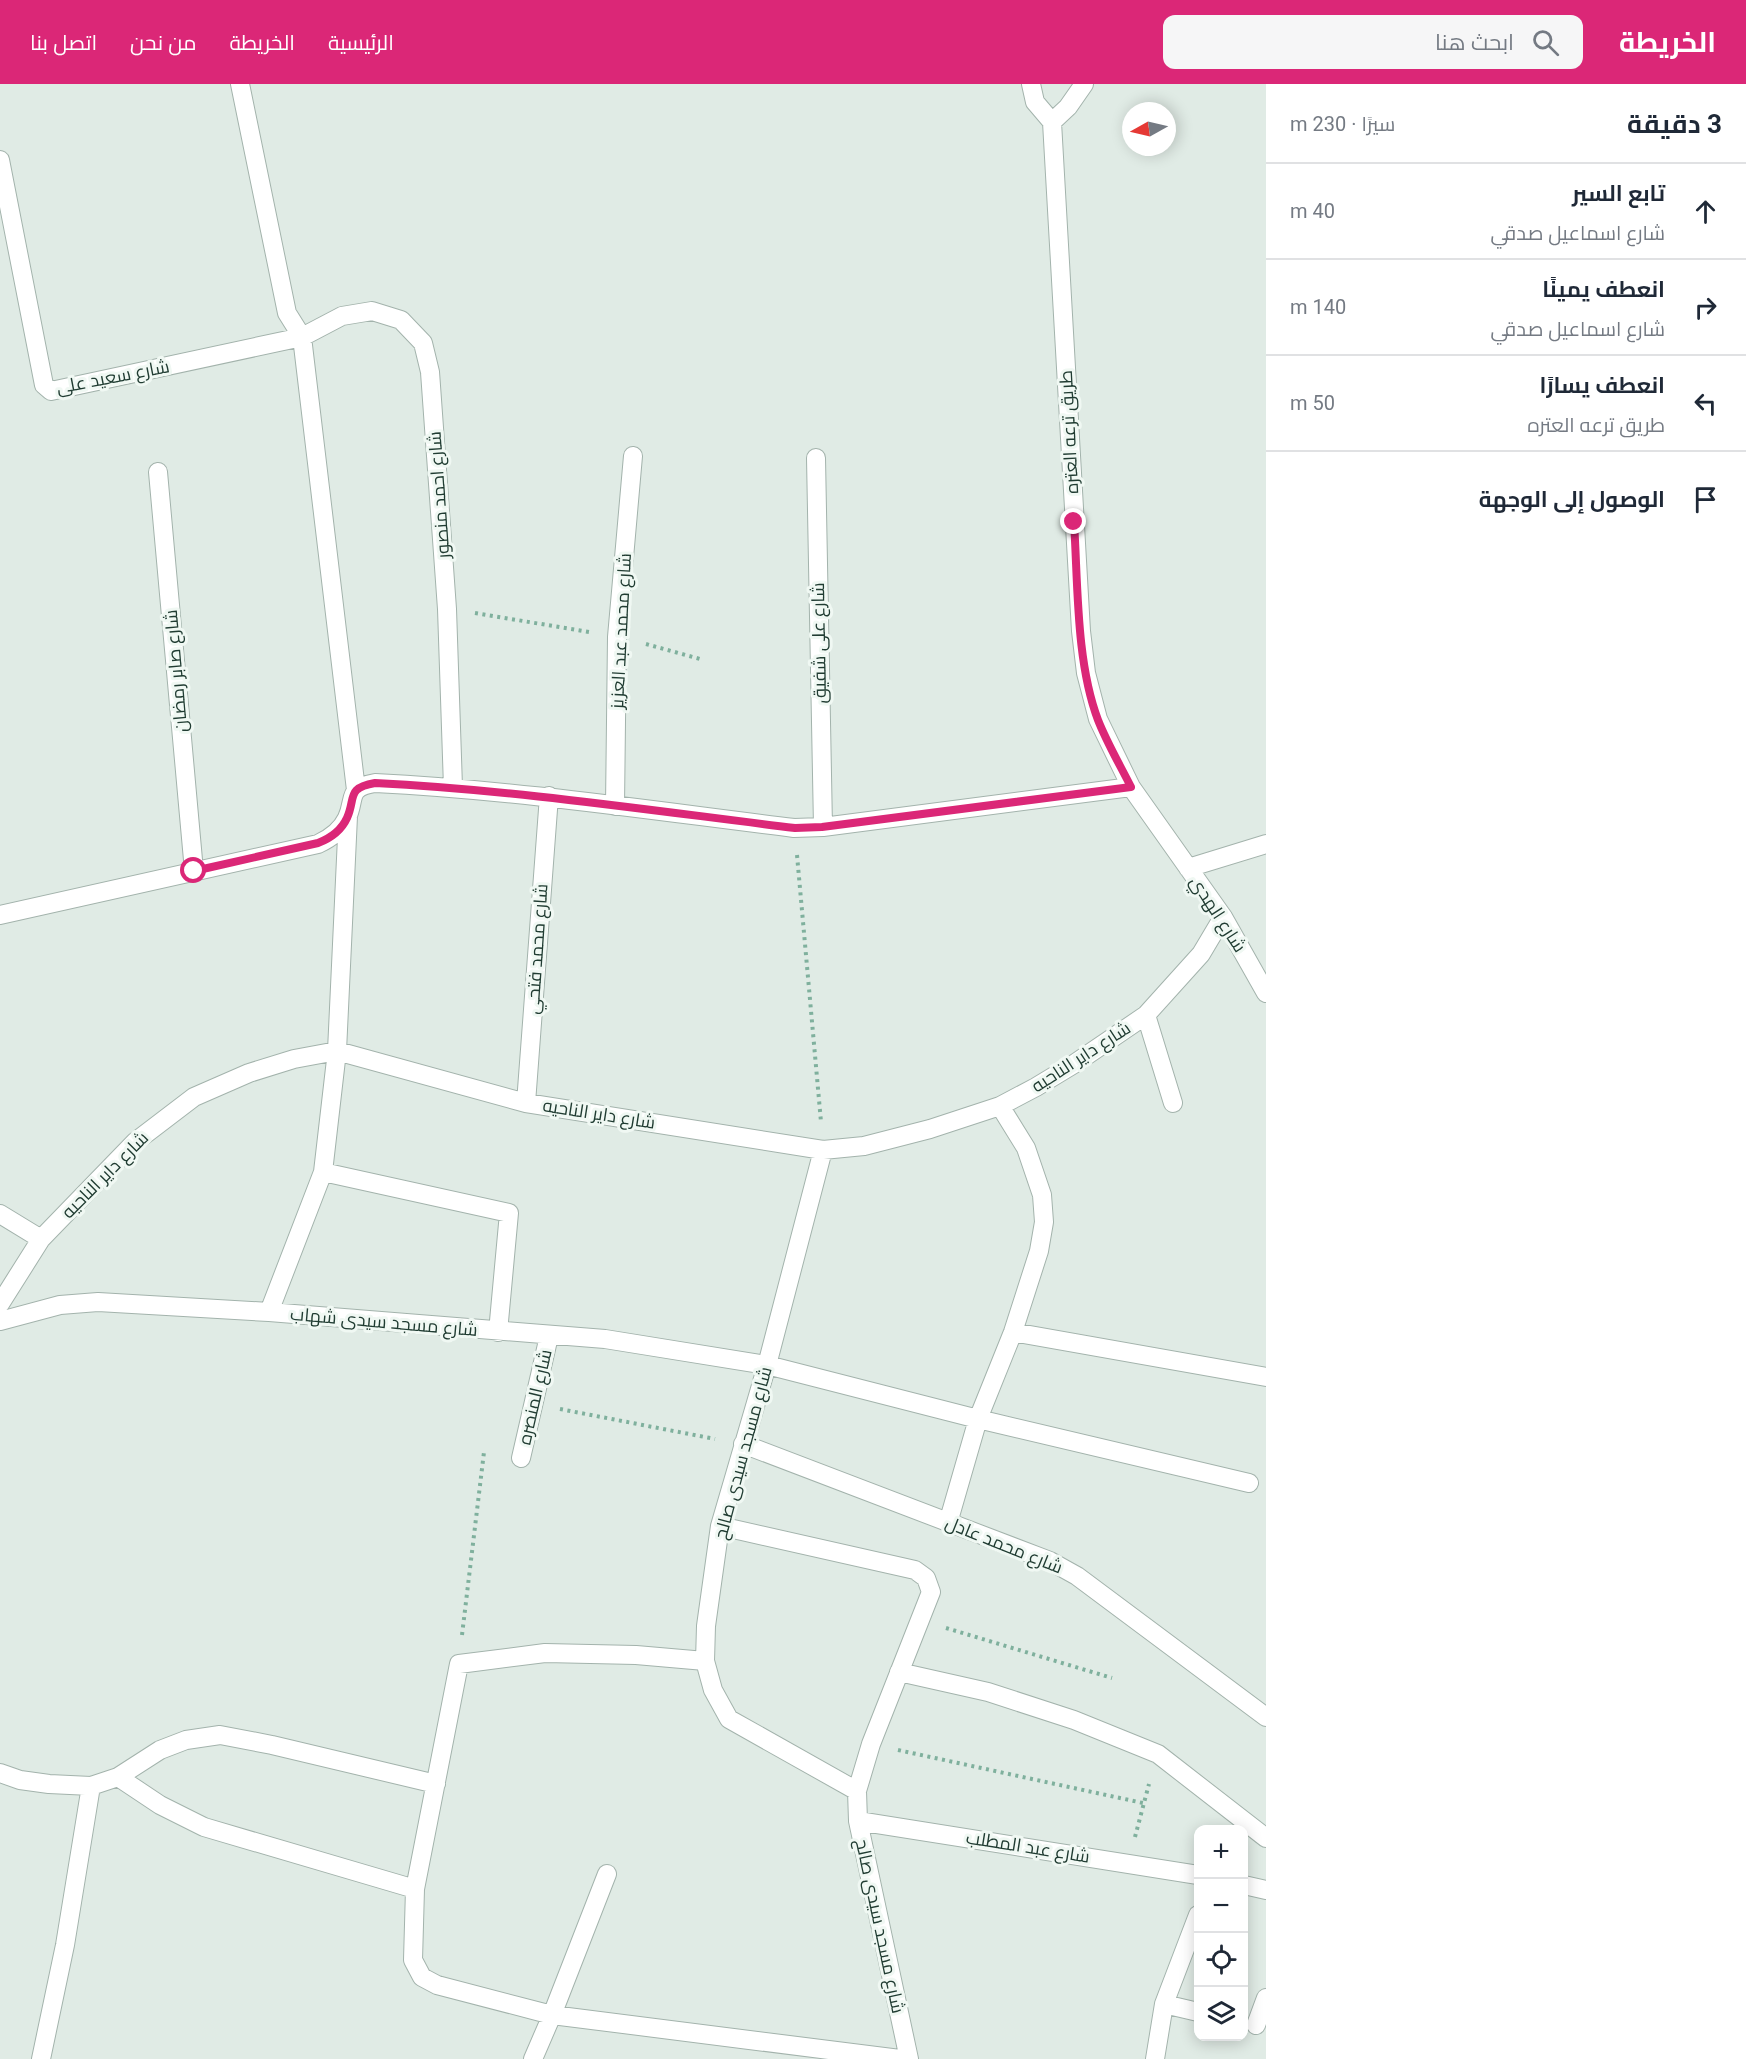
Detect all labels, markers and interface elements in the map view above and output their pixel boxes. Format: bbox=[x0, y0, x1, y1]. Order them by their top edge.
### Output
search box bbox=[1163, 15, 1583, 69]
icon: search bbox=[1529, 26, 1562, 59]
text: الخريطة bbox=[1619, 26, 1716, 59]
text: ابحث هنا bbox=[1435, 30, 1514, 55]
text: اتصل بنا bbox=[30, 31, 97, 55]
text: من نحن bbox=[130, 31, 196, 55]
text: الخريطة bbox=[229, 31, 295, 55]
text: الرئيسية bbox=[328, 31, 394, 55]
north arrow bbox=[1122, 102, 1176, 156]
text: 3 دقيقة bbox=[1627, 109, 1722, 139]
text: سيرًا · 230 m bbox=[1290, 112, 1395, 136]
text: تابع السير bbox=[1572, 181, 1665, 206]
icon: ahead bbox=[1689, 195, 1722, 228]
text: 40 m bbox=[1290, 199, 1335, 223]
text: شارع اسماعيل صدقي bbox=[1490, 221, 1665, 245]
text: انعطف يمينًا bbox=[1542, 277, 1665, 302]
icon: right bbox=[1689, 291, 1722, 324]
text: 140 m bbox=[1290, 295, 1346, 319]
text: شارع اسماعيل صدقي bbox=[1490, 317, 1665, 341]
street label: شارع سعيد على bbox=[55, 355, 172, 400]
street label: طريق ترعه العتره bbox=[1055, 370, 1084, 494]
text: انعطف يسارًا bbox=[1540, 373, 1665, 398]
icon: left bbox=[1689, 387, 1722, 420]
text: 50 m bbox=[1290, 391, 1335, 415]
text: طريق ترعه العتره bbox=[1527, 413, 1665, 437]
street label: شارع احمد منصور bbox=[424, 430, 455, 560]
icon: arrive bbox=[1689, 483, 1722, 516]
text: الوصول إلى الوجهة bbox=[1479, 487, 1665, 512]
route end bbox=[1060, 508, 1086, 534]
street label: شارع محمد عبد العزيز bbox=[606, 552, 637, 711]
street label: شارع على شفيق bbox=[807, 582, 832, 704]
street label: شارع صابر رمضان bbox=[160, 609, 193, 733]
route start bbox=[180, 857, 206, 883]
street label: شارع الهدي bbox=[1183, 872, 1251, 958]
street label: شارع محمد فتحي bbox=[521, 883, 556, 1015]
street label: شارع داير الناحيه bbox=[1027, 1017, 1135, 1098]
street label: شارع داير الناحيه bbox=[541, 1094, 657, 1135]
street label: شارع داير الناحيه bbox=[57, 1127, 154, 1224]
street label: شارع مسجد سيدى شهاب bbox=[289, 1303, 479, 1342]
street label: شارع المنصره bbox=[513, 1347, 558, 1447]
street label: شارع مسجد سيدى صالح bbox=[709, 1364, 778, 1542]
street label: شارع محمد عادل bbox=[942, 1511, 1066, 1579]
map controls bbox=[1194, 1825, 1248, 2041]
button: + bbox=[1194, 1825, 1248, 1879]
street label: شارع عبد المطلب bbox=[964, 1826, 1091, 1869]
street label: شارع مسجد سيدى صالح bbox=[850, 1837, 909, 2016]
button: − bbox=[1194, 1879, 1248, 1933]
button: locate bbox=[1194, 1933, 1248, 1987]
button: layers bbox=[1194, 1987, 1248, 2041]

